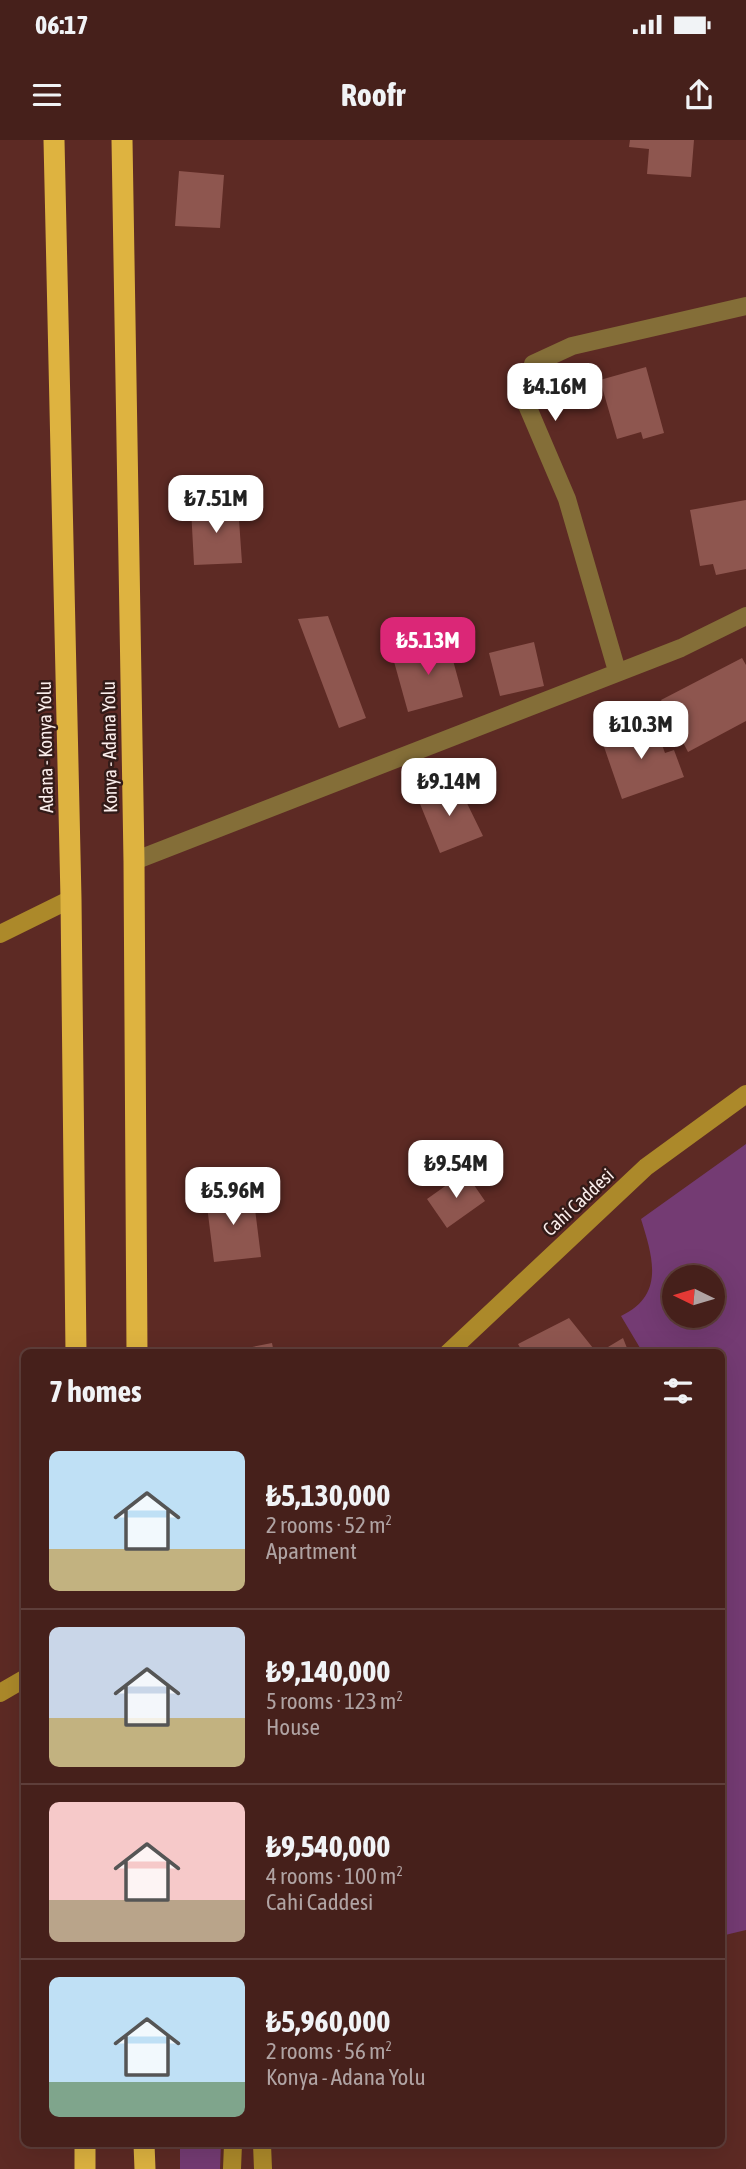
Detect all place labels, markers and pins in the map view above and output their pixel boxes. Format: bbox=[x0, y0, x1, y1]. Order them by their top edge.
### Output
pin: ₺4.16M bbox=[498, 364, 612, 423]
pin: ₺7.51M bbox=[159, 476, 273, 535]
pin: ₺5.13M bbox=[371, 617, 485, 677]
pin: ₺10.3M bbox=[584, 702, 698, 761]
pin: ₺9.14M bbox=[392, 758, 506, 818]
pin: ₺9.54M bbox=[399, 1140, 513, 1200]
pin: ₺5.96M bbox=[176, 1168, 290, 1227]

